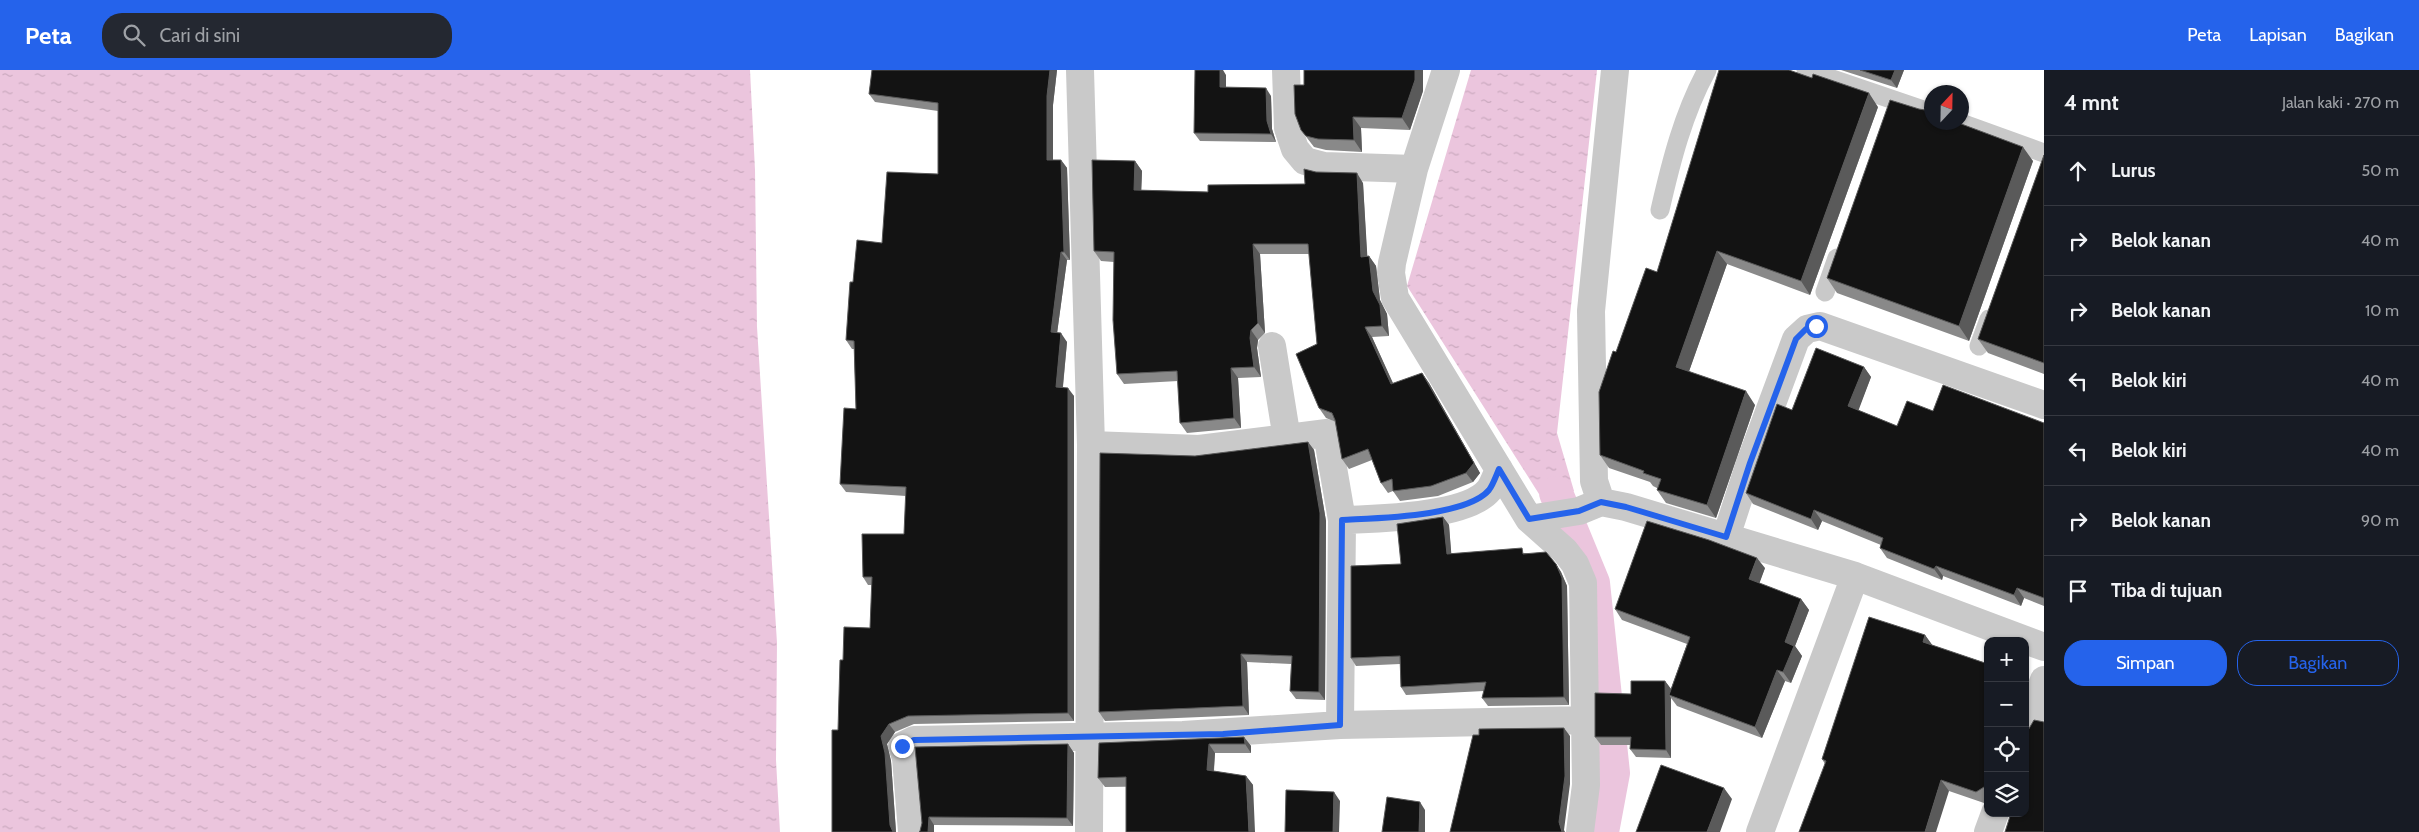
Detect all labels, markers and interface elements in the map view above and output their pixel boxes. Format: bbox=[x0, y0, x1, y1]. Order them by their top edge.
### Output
search box bbox=[102, 13, 452, 58]
text: Peta bbox=[25, 21, 72, 50]
icon: search bbox=[120, 21, 148, 49]
text: Cari di sini bbox=[160, 24, 240, 47]
text: Peta bbox=[2187, 24, 2221, 46]
text: Lapisan bbox=[2249, 24, 2307, 46]
text: Bagikan bbox=[2335, 24, 2394, 46]
north arrow bbox=[1924, 85, 1969, 130]
text: 4 mnt bbox=[2064, 90, 2119, 115]
text: Jalan kaki · 270 m bbox=[2282, 93, 2399, 112]
icon: ahead bbox=[2064, 157, 2092, 185]
text: Lurus bbox=[2111, 159, 2156, 182]
text: 50 m bbox=[2362, 161, 2399, 180]
icon: right bbox=[2064, 227, 2092, 255]
text: Belok kanan bbox=[2111, 229, 2211, 252]
text: 40 m bbox=[2361, 231, 2399, 250]
icon: right bbox=[2064, 297, 2092, 325]
text: Belok kanan bbox=[2111, 299, 2211, 322]
text: 10 m bbox=[2365, 301, 2399, 320]
route start bbox=[1805, 315, 1828, 338]
icon: left bbox=[2064, 367, 2092, 395]
text: Belok kiri bbox=[2111, 369, 2187, 392]
text: 40 m bbox=[2361, 371, 2399, 390]
icon: left bbox=[2064, 437, 2092, 465]
text: Belok kiri bbox=[2111, 439, 2187, 462]
text: 40 m bbox=[2361, 441, 2399, 460]
icon: right bbox=[2064, 507, 2092, 535]
text: Belok kanan bbox=[2111, 509, 2211, 532]
text: 90 m bbox=[2361, 511, 2399, 530]
icon: arrive bbox=[2064, 577, 2092, 605]
text: Tiba di tujuan bbox=[2111, 579, 2222, 602]
map controls bbox=[1984, 637, 2029, 817]
button: + bbox=[1984, 637, 2029, 682]
button: Simpan bbox=[2064, 640, 2227, 686]
button: Bagikan bbox=[2237, 640, 2399, 686]
button: − bbox=[1984, 682, 2029, 727]
button: locate bbox=[1984, 727, 2029, 772]
route end bbox=[891, 735, 914, 758]
button: layers bbox=[1984, 772, 2029, 817]

